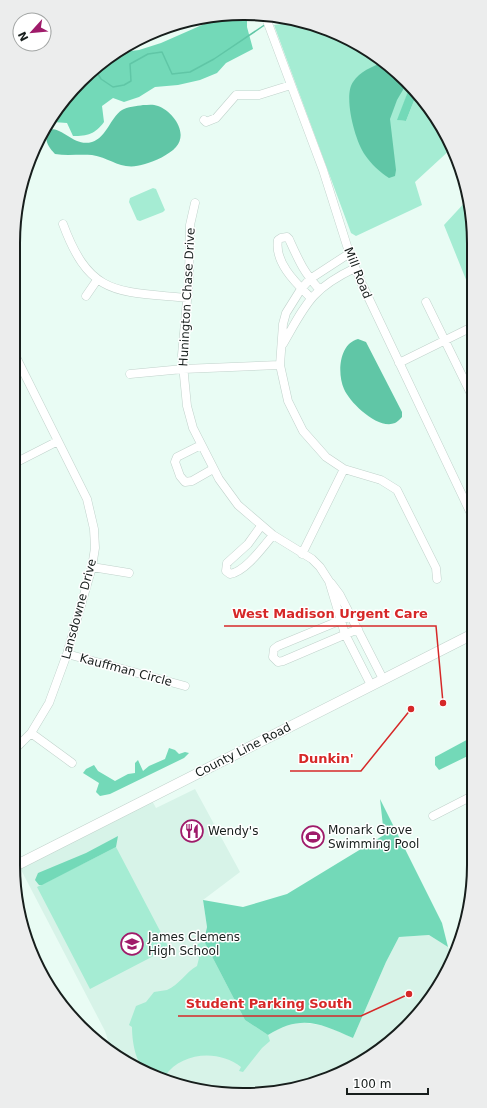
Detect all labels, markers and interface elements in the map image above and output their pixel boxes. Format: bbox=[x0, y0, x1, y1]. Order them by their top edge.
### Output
north arrow bbox=[12, 12, 52, 52]
text: N bbox=[16, 29, 31, 43]
street label: Hunington Chase Drive bbox=[176, 227, 198, 367]
street label: Mill Road bbox=[341, 245, 375, 301]
street label: Lansdowne Drive bbox=[59, 557, 99, 661]
callout: West Madison Urgent Care bbox=[224, 601, 436, 626]
text: West Madison Urgent Care bbox=[232, 606, 428, 621]
street label: Kauffman Circle bbox=[78, 651, 174, 689]
street label: County Line Road bbox=[193, 720, 293, 780]
callout: Dunkin' bbox=[290, 746, 361, 771]
text: Dunkin' bbox=[298, 751, 354, 766]
restaurant icon: Wendy's bbox=[179, 818, 205, 844]
place label: Monark Grove Swimming Pool bbox=[328, 823, 419, 851]
place label: Wendy's bbox=[208, 824, 258, 838]
sports icon: Monark Grove Swimming Pool bbox=[300, 824, 326, 850]
place label: James Clemens High School bbox=[147, 930, 240, 958]
school or university icon: James Clemens High School bbox=[119, 931, 145, 957]
callout: Student Parking South bbox=[178, 991, 361, 1016]
text: Student Parking South bbox=[186, 996, 352, 1011]
scale bar bbox=[347, 1070, 428, 1096]
text: 100 m bbox=[353, 1077, 391, 1091]

